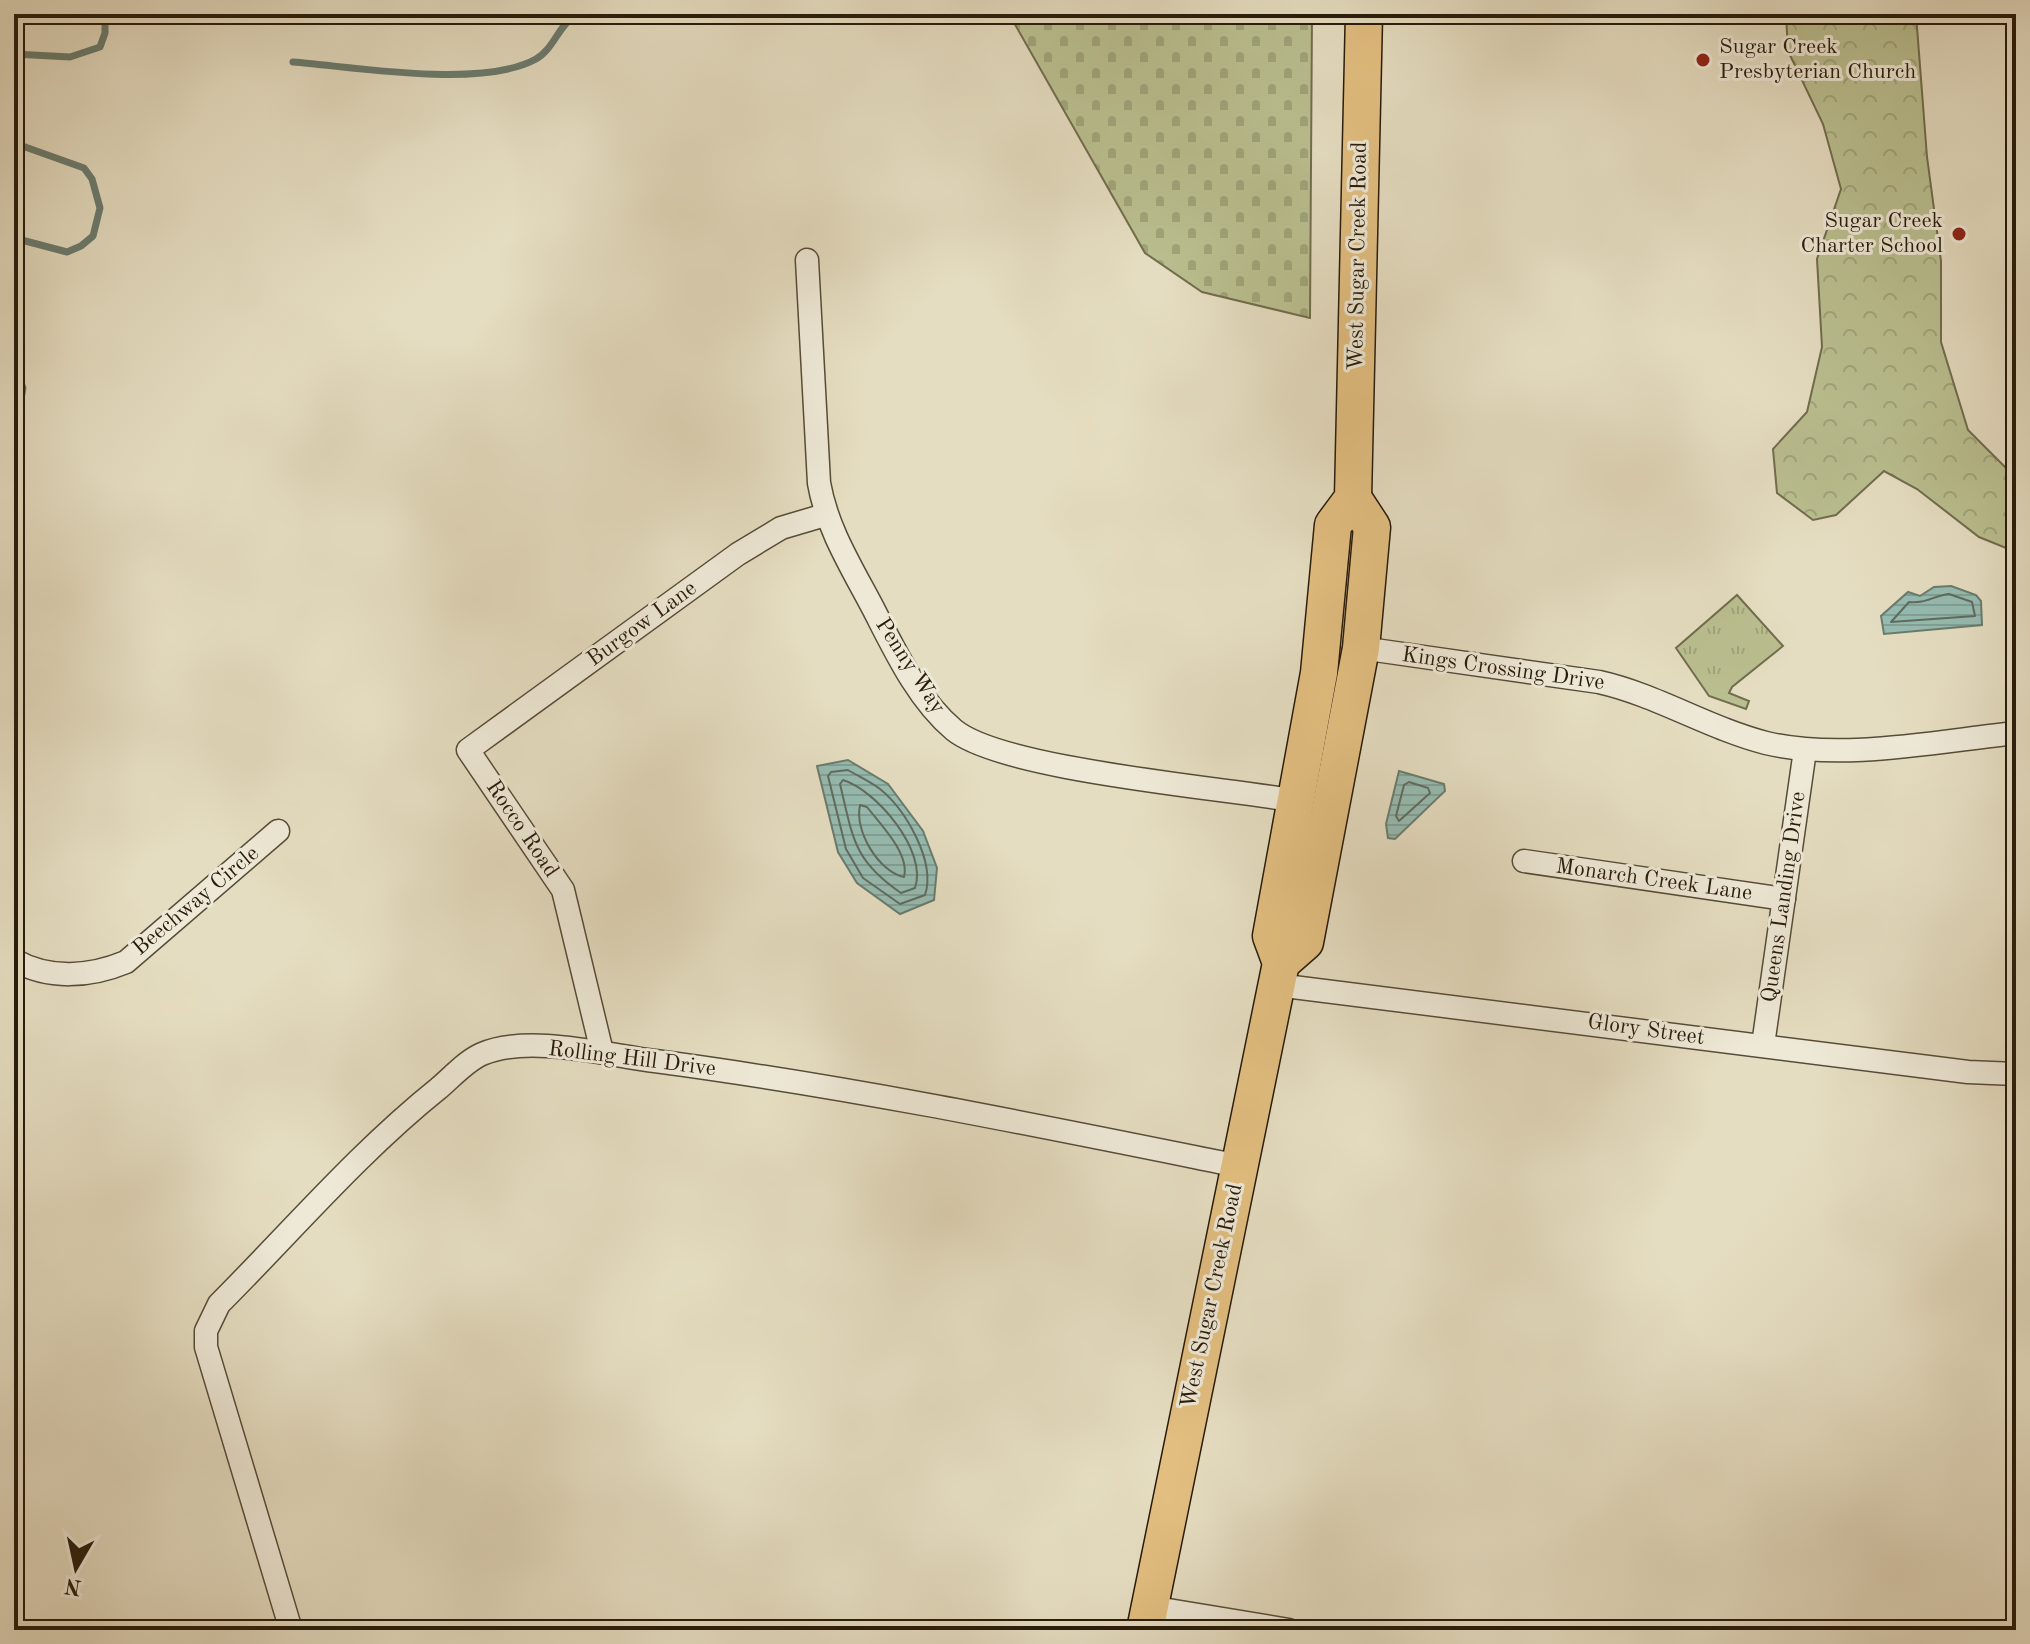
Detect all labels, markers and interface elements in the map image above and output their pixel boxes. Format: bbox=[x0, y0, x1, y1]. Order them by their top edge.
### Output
place label: Sugar Creek Presbyterian Church bbox=[1719, 36, 1916, 83]
marker: Sugar Creek Presbyterian Church bbox=[1694, 51, 1712, 69]
street label: West Sugar Creek Road bbox=[1345, 141, 1371, 371]
place label: Sugar Creek Charter School bbox=[1800, 210, 1943, 257]
marker: Sugar Creek Charter School bbox=[1950, 225, 1968, 243]
street label: Burgow Lane bbox=[583, 577, 701, 671]
street label: Penny Way bbox=[871, 614, 949, 718]
street label: Kings Crossing Drive bbox=[1400, 644, 1606, 694]
street label: Rocco Road bbox=[482, 776, 562, 882]
street label: Queens Landing Drive bbox=[1758, 790, 1810, 1004]
street label: Beechway Circle bbox=[129, 842, 263, 960]
street label: Monarch Creek Lane bbox=[1554, 855, 1754, 905]
street label: Glory Street bbox=[1586, 1011, 1706, 1049]
street label: Rolling Hill Drive bbox=[547, 1038, 717, 1080]
street label: West Sugar Creek Road bbox=[1177, 1182, 1247, 1410]
north arrow bbox=[36, 1528, 116, 1608]
text: N bbox=[63, 1574, 83, 1598]

